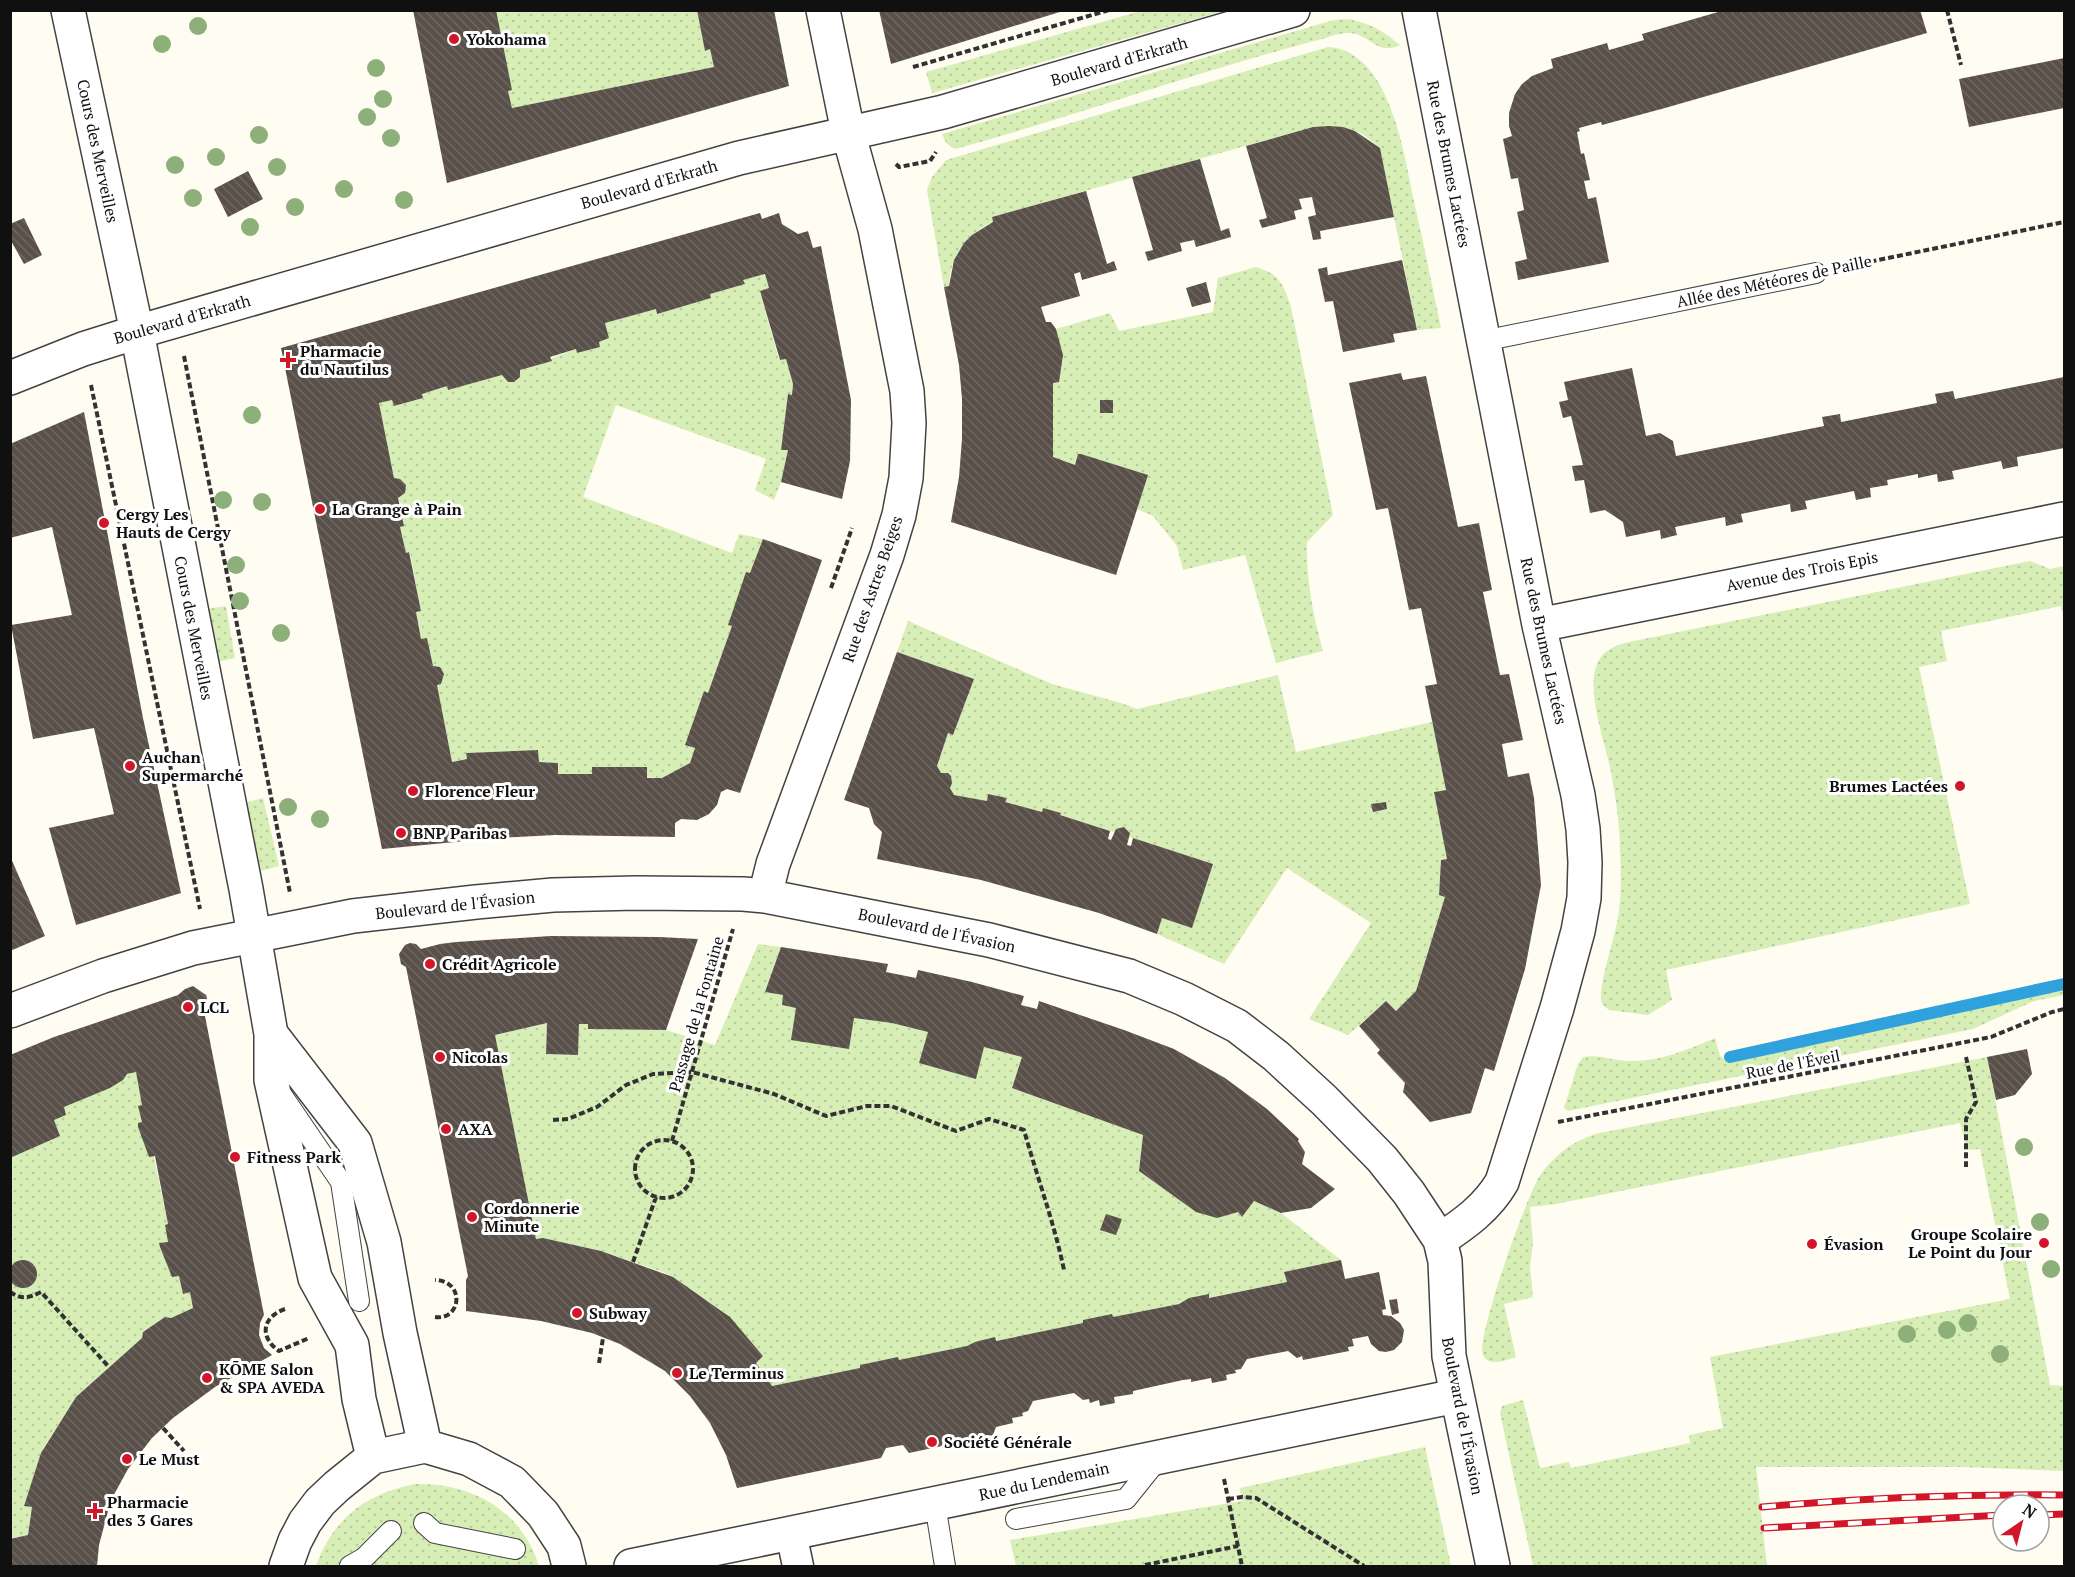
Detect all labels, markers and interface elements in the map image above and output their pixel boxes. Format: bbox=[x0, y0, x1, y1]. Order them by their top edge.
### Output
place label: Yokohama bbox=[466, 28, 547, 50]
street label: Boulevard d'Erkrath bbox=[1048, 31, 1191, 91]
marker: Yokohama bbox=[447, 32, 461, 46]
street label: Cours des Merveilles bbox=[72, 77, 124, 225]
street label: Rue des Brumes Lactées bbox=[1422, 78, 1476, 250]
street label: Boulevard d'Erkrath bbox=[578, 154, 721, 214]
street label: Allée des Météores de Paille bbox=[1674, 250, 1874, 312]
street label: Boulevard d'Erkrath bbox=[111, 289, 254, 349]
place label: Pharmacie du Nautilus bbox=[300, 340, 389, 380]
marker: Pharmacie du Nautilus bbox=[281, 353, 295, 367]
place label: La Grange à Pain bbox=[332, 498, 463, 520]
marker: La Grange à Pain bbox=[313, 502, 327, 516]
place label: Cergy Les Hauts de Cergy bbox=[116, 503, 231, 543]
street label: Rue des Astres Beiges bbox=[837, 513, 907, 665]
marker: Cergy Les Hauts de Cergy bbox=[97, 516, 111, 530]
street label: Avenue des Trois Epis bbox=[1724, 545, 1880, 597]
street label: Cours des Merveilles bbox=[169, 554, 219, 702]
street label: Rue des Brumes Lactées bbox=[1516, 555, 1572, 727]
place label: Auchan Supermarché bbox=[142, 746, 244, 786]
marker: Auchan Supermarché bbox=[123, 759, 137, 773]
place label: Brumes Lactées bbox=[1829, 775, 1948, 797]
marker: Brumes Lactées bbox=[1953, 779, 1967, 793]
place label: Florence Fleur bbox=[425, 780, 535, 802]
marker: Florence Fleur bbox=[406, 784, 420, 798]
place label: BNP Paribas bbox=[413, 822, 507, 844]
marker: BNP Paribas bbox=[394, 826, 408, 840]
street label: Boulevard de l'Évasion bbox=[374, 886, 536, 924]
street label: Boulevard de l'Évasion bbox=[856, 903, 1018, 958]
street label: Passage de la Fontaine bbox=[663, 934, 729, 1094]
place label: Crédit Agricole bbox=[442, 953, 557, 975]
marker: Crédit Agricole bbox=[423, 957, 437, 971]
place label: LCL bbox=[200, 996, 229, 1018]
marker: LCL bbox=[181, 1000, 195, 1014]
street label: Rue de l'Éveil bbox=[1744, 1044, 1842, 1084]
place label: Nicolas bbox=[452, 1046, 508, 1068]
marker: Nicolas bbox=[433, 1050, 447, 1064]
place label: AXA bbox=[458, 1118, 493, 1140]
marker: AXA bbox=[439, 1122, 453, 1136]
place label: Fitness Park bbox=[247, 1146, 342, 1168]
marker: Fitness Park bbox=[228, 1150, 242, 1164]
place label: Cordonnerie Minute bbox=[484, 1197, 580, 1237]
marker: Cordonnerie Minute bbox=[465, 1210, 479, 1224]
place label: Groupe Scolaire Le Point du Jour bbox=[1908, 1223, 2032, 1263]
place label: Évasion bbox=[1824, 1233, 1884, 1255]
marker: Groupe Scolaire Le Point du Jour bbox=[2037, 1236, 2051, 1250]
marker: Évasion bbox=[1805, 1237, 1819, 1251]
place label: Subway bbox=[589, 1302, 648, 1324]
marker: Subway bbox=[570, 1306, 584, 1320]
street label: Boulevard de l'Évasion bbox=[1437, 1335, 1489, 1497]
place label: KŌME Salon & SPA AVEDA bbox=[219, 1358, 325, 1398]
place label: Le Terminus bbox=[689, 1362, 784, 1384]
marker: Le Terminus bbox=[670, 1366, 684, 1380]
marker: KŌME Salon & SPA AVEDA bbox=[200, 1371, 214, 1385]
place label: Société Générale bbox=[944, 1431, 1072, 1453]
marker: Société Générale bbox=[925, 1435, 939, 1449]
place label: Le Must bbox=[139, 1448, 200, 1470]
marker: Le Must bbox=[120, 1452, 134, 1466]
street label: Rue du Lendemain bbox=[977, 1456, 1112, 1506]
place label: Pharmacie des 3 Gares bbox=[107, 1491, 193, 1531]
north arrow bbox=[1991, 1493, 2051, 1553]
text: N bbox=[2018, 1498, 2041, 1523]
marker: Pharmacie des 3 Gares bbox=[88, 1504, 102, 1518]

